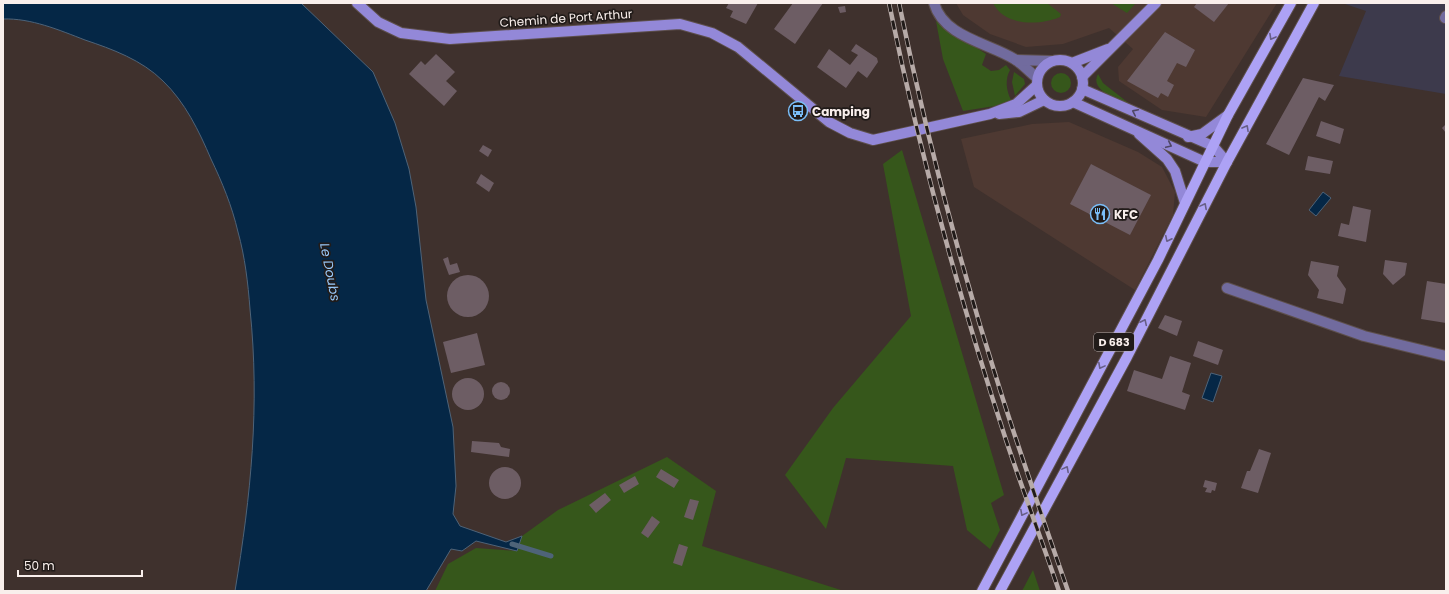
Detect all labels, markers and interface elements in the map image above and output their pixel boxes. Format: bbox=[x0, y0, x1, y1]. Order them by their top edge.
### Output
street label: Chemin de Port Arthur bbox=[499, 5, 633, 31]
one-way arrow bbox=[1269, 33, 1276, 40]
bus stop icon: Camping bbox=[787, 100, 809, 122]
place label: Camping bbox=[812, 103, 870, 120]
one-way arrow bbox=[1131, 109, 1139, 117]
one-way arrow bbox=[1241, 125, 1248, 132]
one-way arrow bbox=[1165, 140, 1172, 148]
restaurant icon: KFC bbox=[1089, 203, 1111, 225]
one-way arrow bbox=[1199, 203, 1207, 210]
place label: KFC bbox=[1114, 206, 1138, 223]
one-way arrow bbox=[1165, 234, 1173, 242]
water label: Le Doubs bbox=[315, 241, 345, 303]
one-way arrow bbox=[1139, 318, 1147, 326]
road number: D 683 bbox=[1094, 333, 1134, 351]
one-way arrow bbox=[1098, 362, 1106, 369]
one-way arrow bbox=[1061, 466, 1069, 473]
one-way arrow bbox=[1020, 509, 1027, 516]
scale bar bbox=[18, 552, 142, 578]
text: 50 m bbox=[24, 557, 55, 574]

